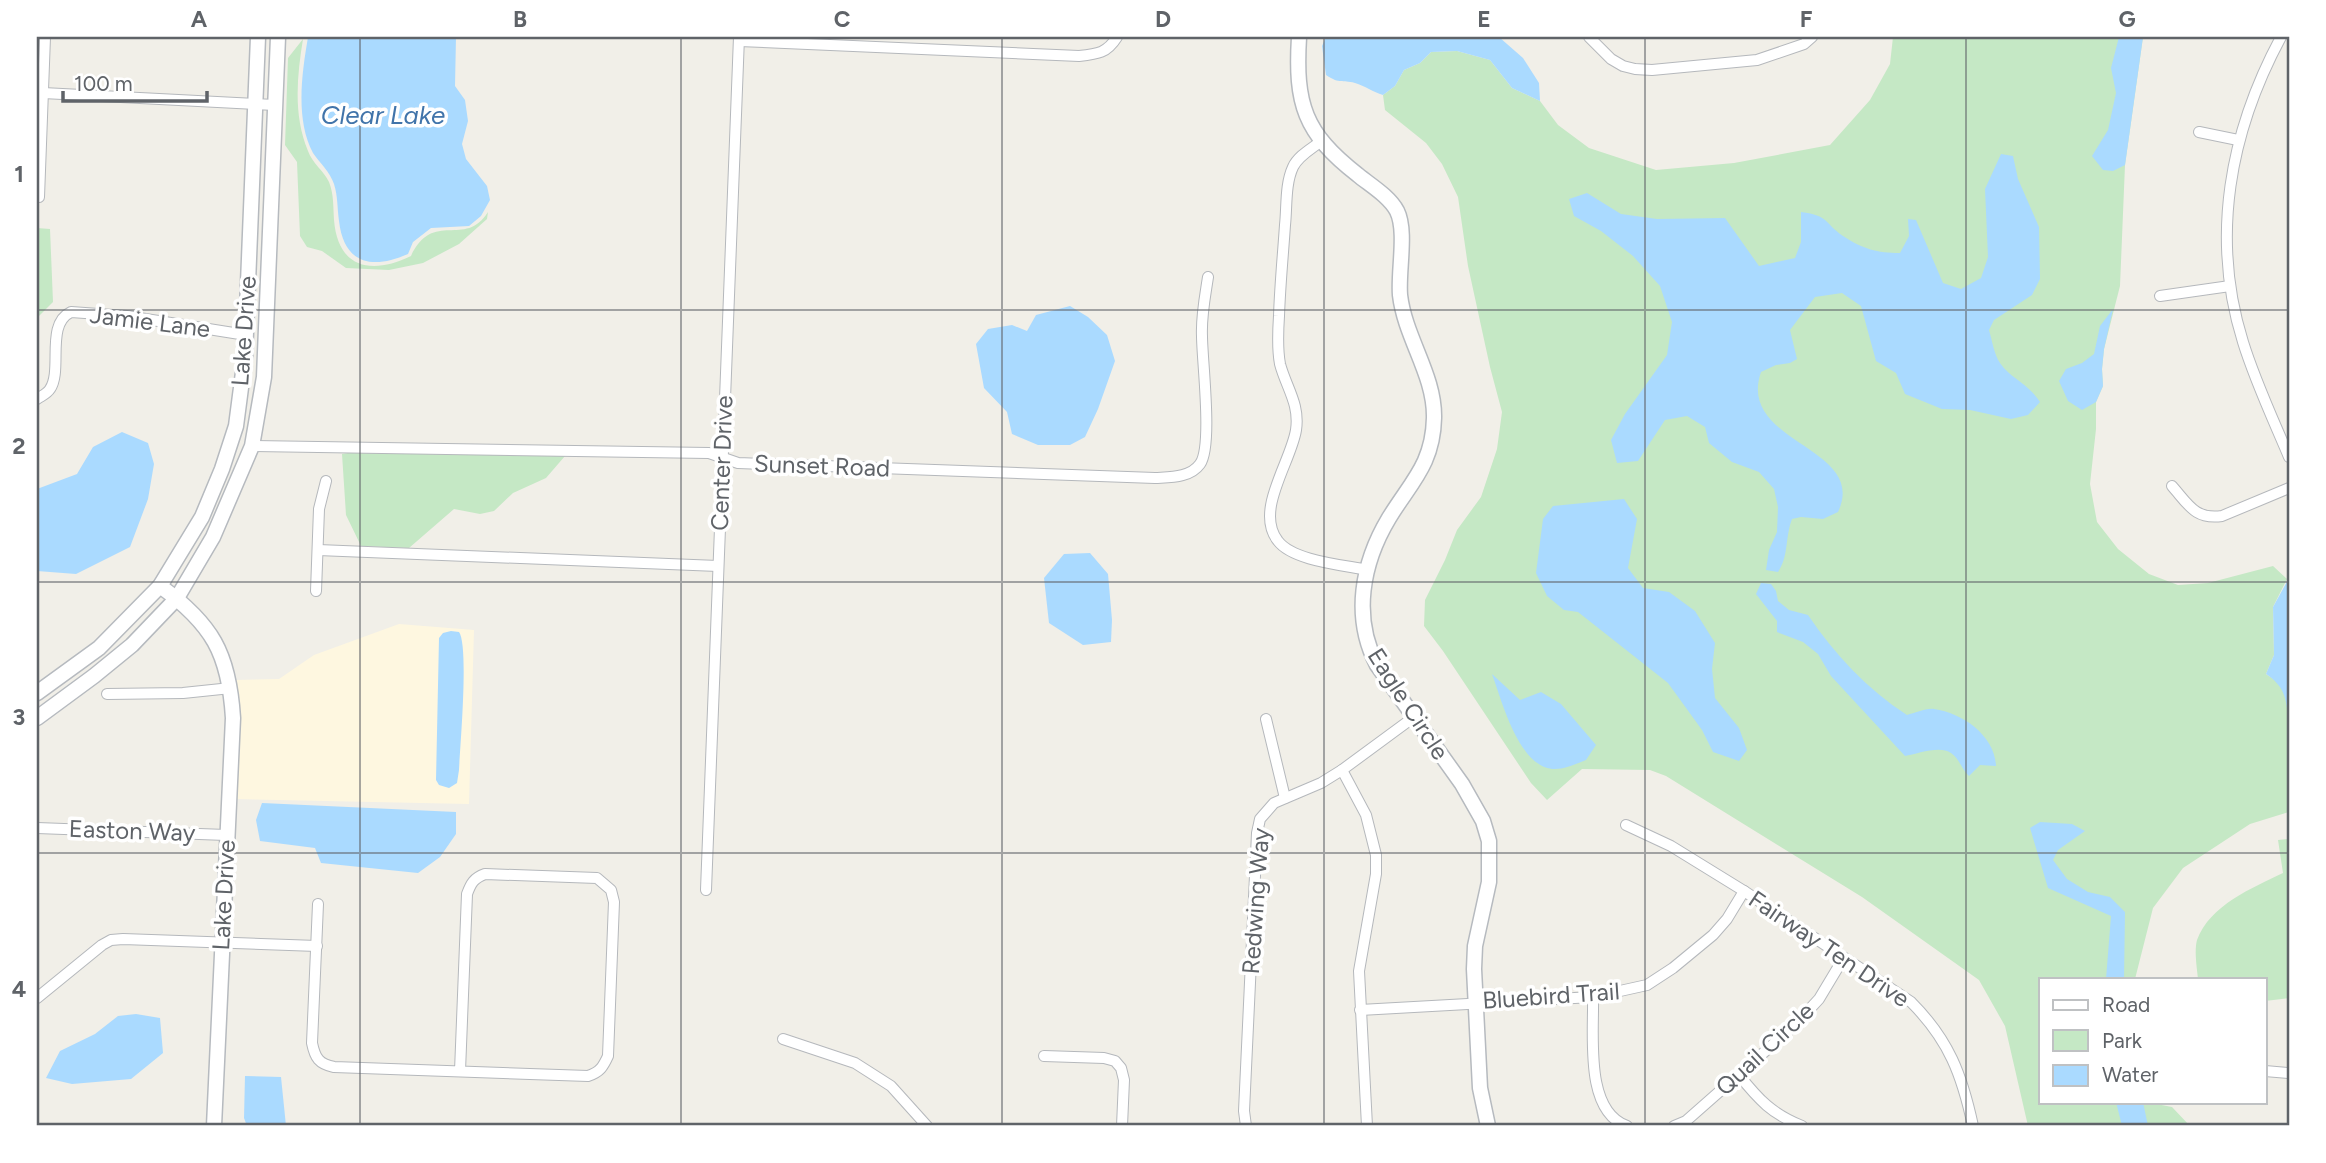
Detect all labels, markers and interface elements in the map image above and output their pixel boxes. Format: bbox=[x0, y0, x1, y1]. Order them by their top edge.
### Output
text: A bbox=[191, 5, 208, 33]
text: B bbox=[513, 5, 527, 33]
text: C bbox=[834, 5, 851, 33]
text: D bbox=[1155, 5, 1171, 33]
text: E bbox=[1477, 5, 1491, 33]
text: F bbox=[1800, 5, 1813, 33]
text: G bbox=[2118, 5, 2136, 33]
scale bar bbox=[63, 60, 206, 104]
text: 100 m bbox=[74, 71, 133, 96]
water label: Clear Lake bbox=[321, 99, 445, 131]
text: 1 bbox=[14, 160, 24, 188]
street label: Lake Drive bbox=[225, 275, 262, 387]
street label: Jamie Lane bbox=[88, 300, 212, 343]
street label: Center Drive bbox=[705, 395, 738, 531]
text: 2 bbox=[12, 432, 26, 460]
street label: Sunset Road bbox=[754, 449, 891, 482]
street label: Eagle Circle bbox=[1362, 642, 1455, 765]
text: 3 bbox=[13, 703, 25, 731]
street label: Easton Way bbox=[68, 814, 196, 847]
street label: Redwing Way bbox=[1236, 826, 1275, 975]
street label: Lake Drive bbox=[206, 839, 241, 951]
street label: Fairway Ten Drive bbox=[1743, 884, 1915, 1013]
text: 4 bbox=[12, 975, 26, 1003]
street label: Bluebird Trail bbox=[1481, 976, 1621, 1015]
legend bbox=[2039, 978, 2266, 1104]
text: Road bbox=[2102, 992, 2150, 1017]
street label: Quail Circle bbox=[1710, 996, 1820, 1101]
text: Park bbox=[2102, 1028, 2143, 1053]
text: Water bbox=[2102, 1062, 2158, 1087]

